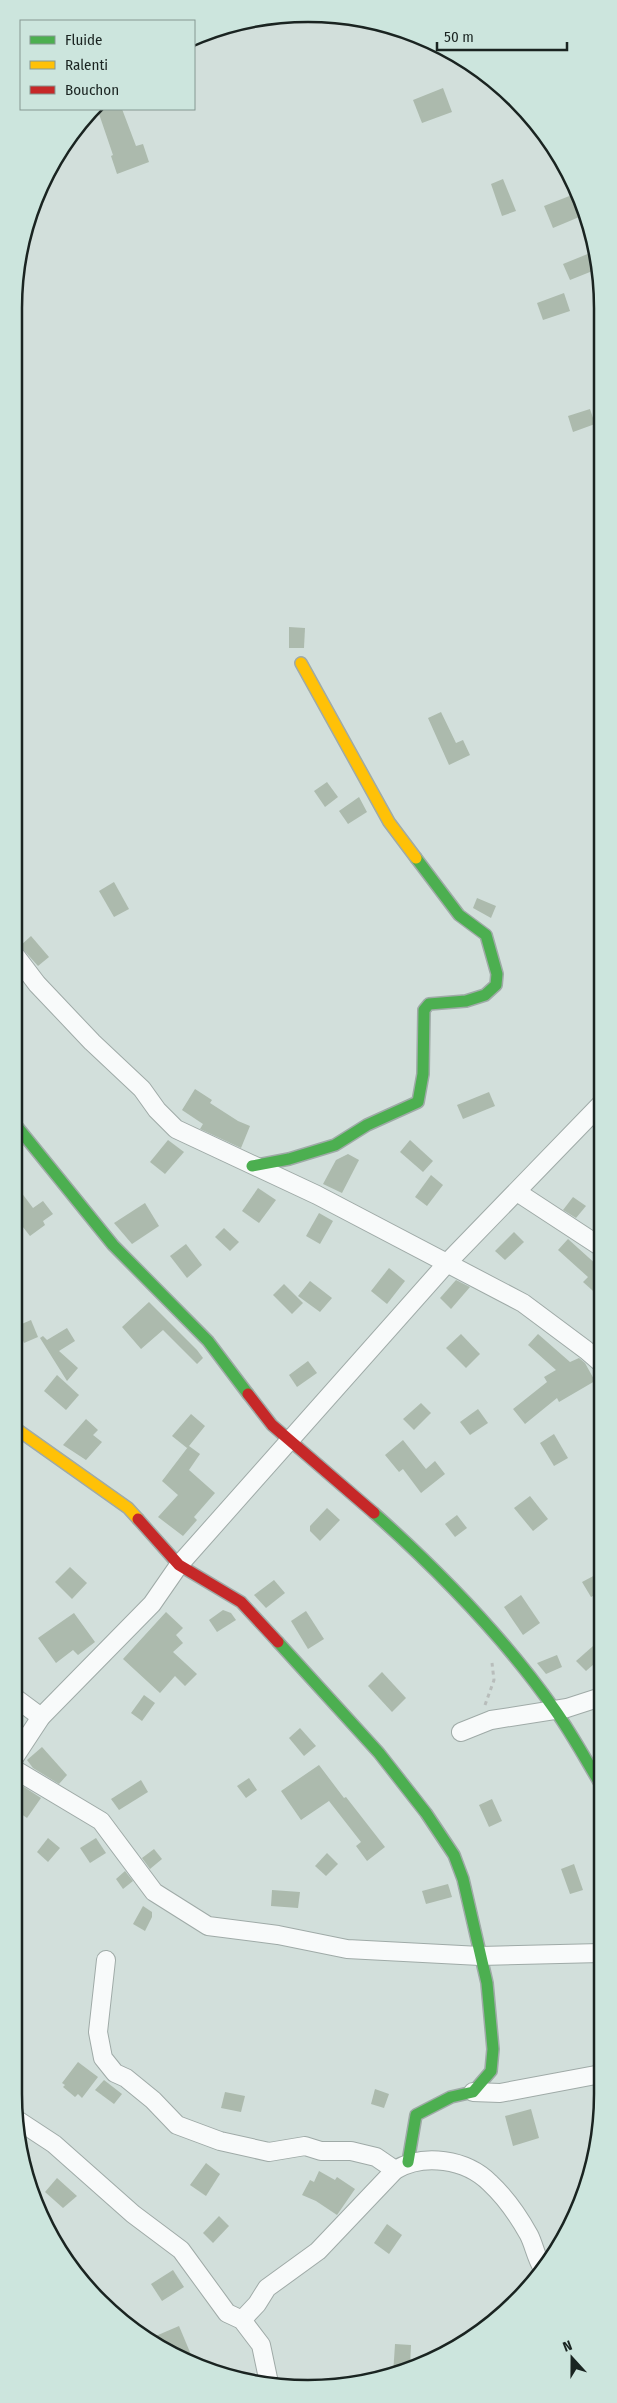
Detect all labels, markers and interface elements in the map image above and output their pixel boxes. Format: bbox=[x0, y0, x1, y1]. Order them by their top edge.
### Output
legend bbox=[20, 20, 195, 110]
scale bar bbox=[437, 20, 567, 52]
text: 50 m bbox=[444, 28, 474, 46]
text: Fluide bbox=[65, 31, 102, 49]
text: Ralenti bbox=[65, 56, 108, 74]
text: Bouchon bbox=[65, 81, 119, 99]
north arrow bbox=[547, 2333, 597, 2383]
text: N bbox=[561, 2337, 574, 2356]

